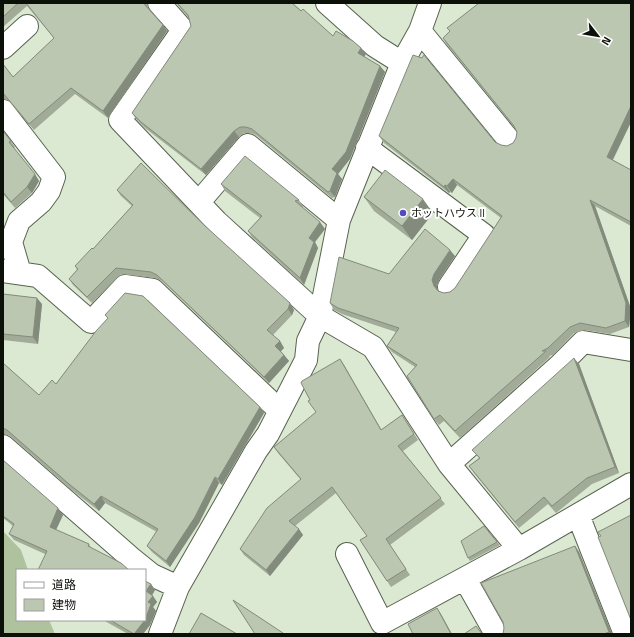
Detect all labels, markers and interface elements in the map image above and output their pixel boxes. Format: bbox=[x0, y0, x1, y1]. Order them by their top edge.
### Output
north arrow bbox=[578, 16, 618, 56]
text: N bbox=[598, 34, 615, 49]
place label: ホットハウス II bbox=[411, 205, 485, 221]
marker: ホットハウス II bbox=[398, 208, 408, 218]
legend bbox=[16, 569, 146, 621]
text: 道路 bbox=[52, 575, 76, 594]
text: 建物 bbox=[52, 595, 76, 614]

